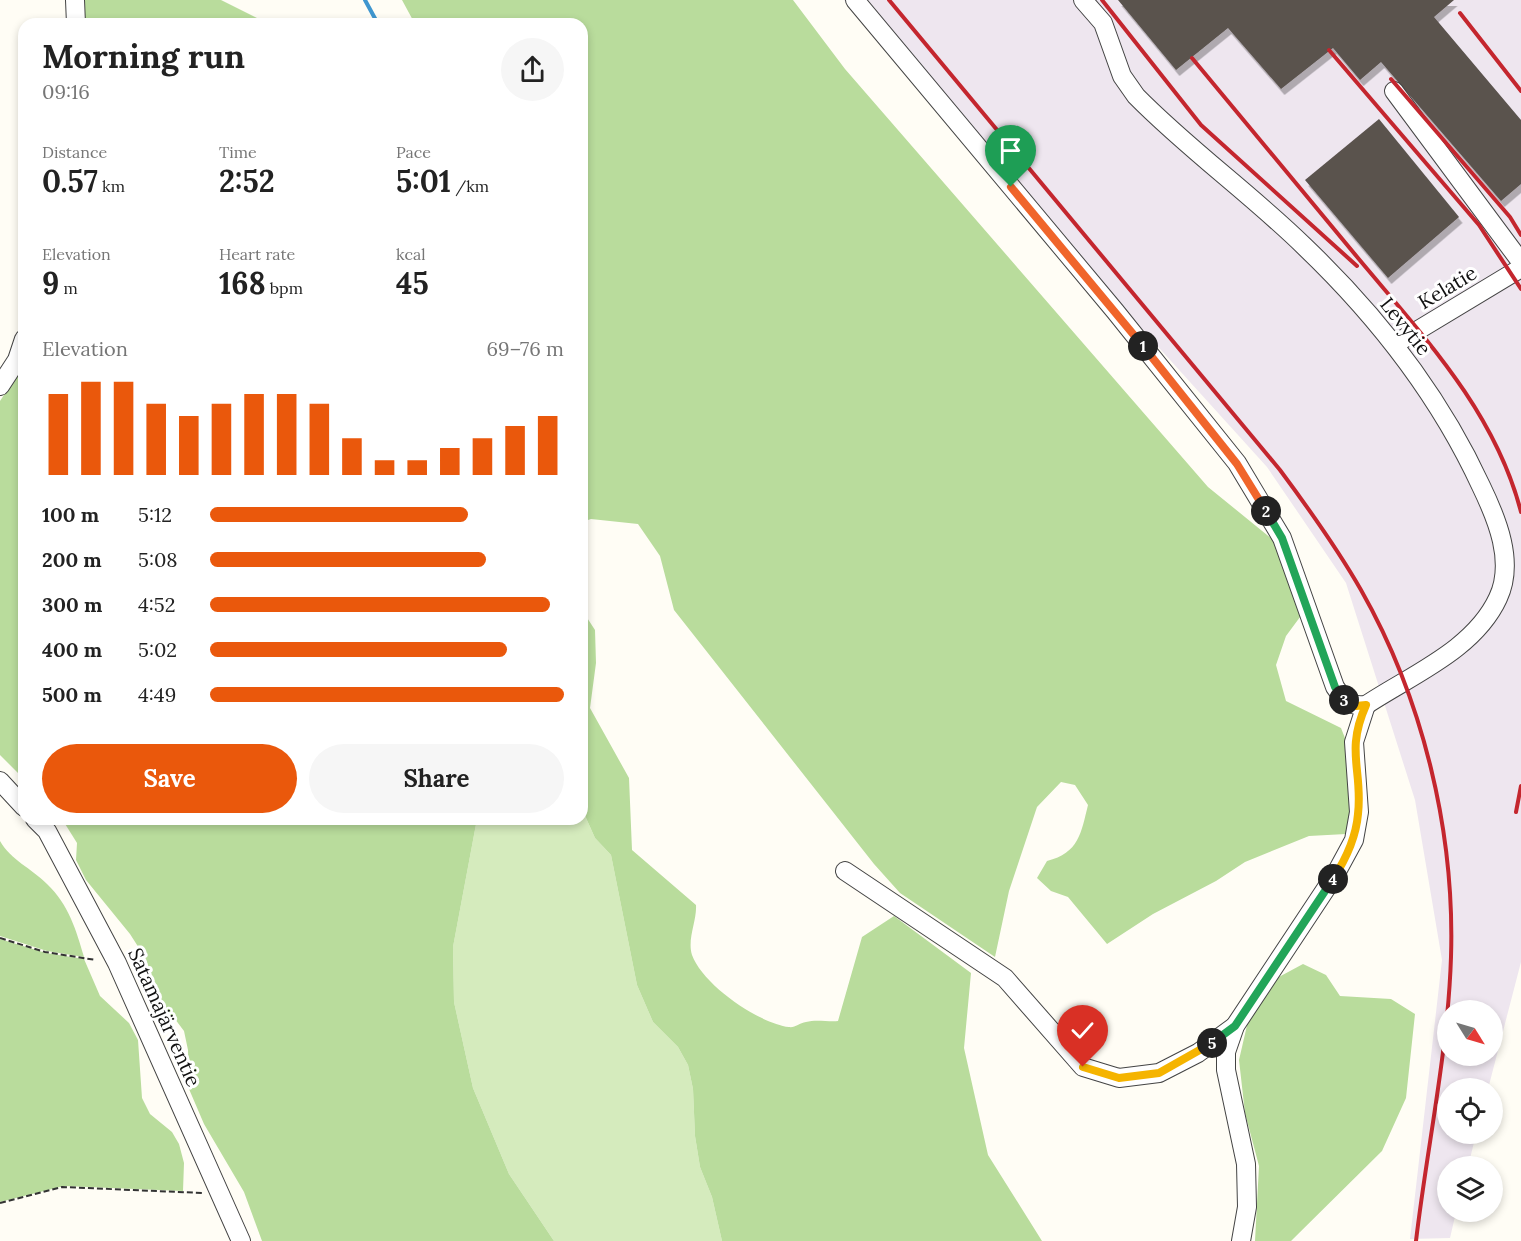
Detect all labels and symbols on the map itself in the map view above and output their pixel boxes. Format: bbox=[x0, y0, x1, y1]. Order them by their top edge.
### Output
pin bbox=[985, 125, 1036, 187]
street label: Kelatie bbox=[1413, 260, 1481, 314]
street label: Levytie bbox=[1375, 292, 1437, 360]
pin: 1 bbox=[1128, 331, 1158, 361]
pin: 2 bbox=[1251, 496, 1281, 526]
pin: 3 bbox=[1329, 685, 1359, 715]
pin: 4 bbox=[1318, 864, 1348, 894]
street label: Satamajärventie bbox=[123, 944, 207, 1090]
north arrow bbox=[1437, 1000, 1503, 1066]
pin bbox=[1057, 1005, 1108, 1067]
pin: 5 bbox=[1197, 1028, 1227, 1058]

